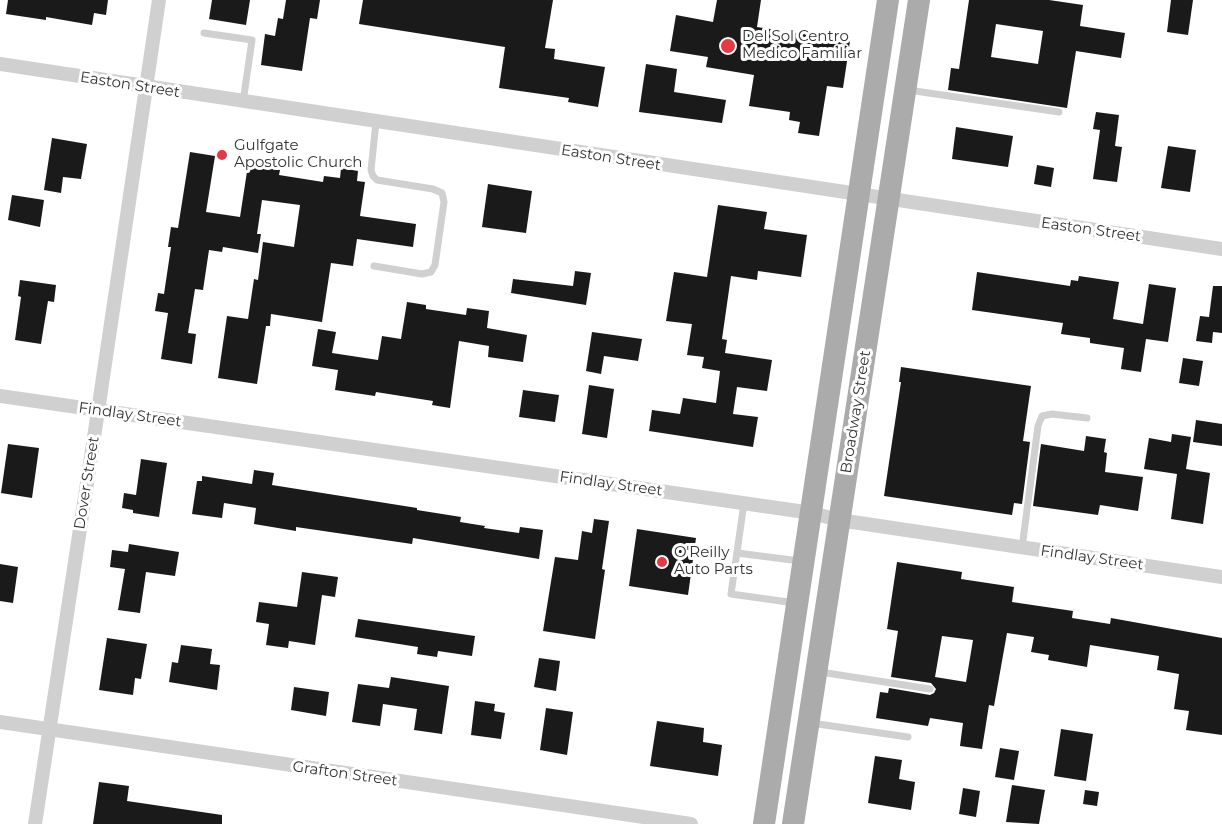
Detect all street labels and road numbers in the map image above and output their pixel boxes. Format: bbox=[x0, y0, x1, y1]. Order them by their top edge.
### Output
street label: Easton Street bbox=[79, 68, 181, 102]
street label: Easton Street bbox=[560, 141, 662, 175]
street label: Easton Street bbox=[1040, 214, 1142, 246]
street label: Broadway Street bbox=[837, 349, 875, 475]
street label: Findlay Street bbox=[77, 399, 183, 431]
street label: Dover Street bbox=[71, 435, 103, 531]
street label: Findlay Street bbox=[558, 468, 664, 500]
street label: Findlay Street bbox=[1039, 542, 1145, 574]
street label: Grafton Street bbox=[291, 758, 399, 790]

